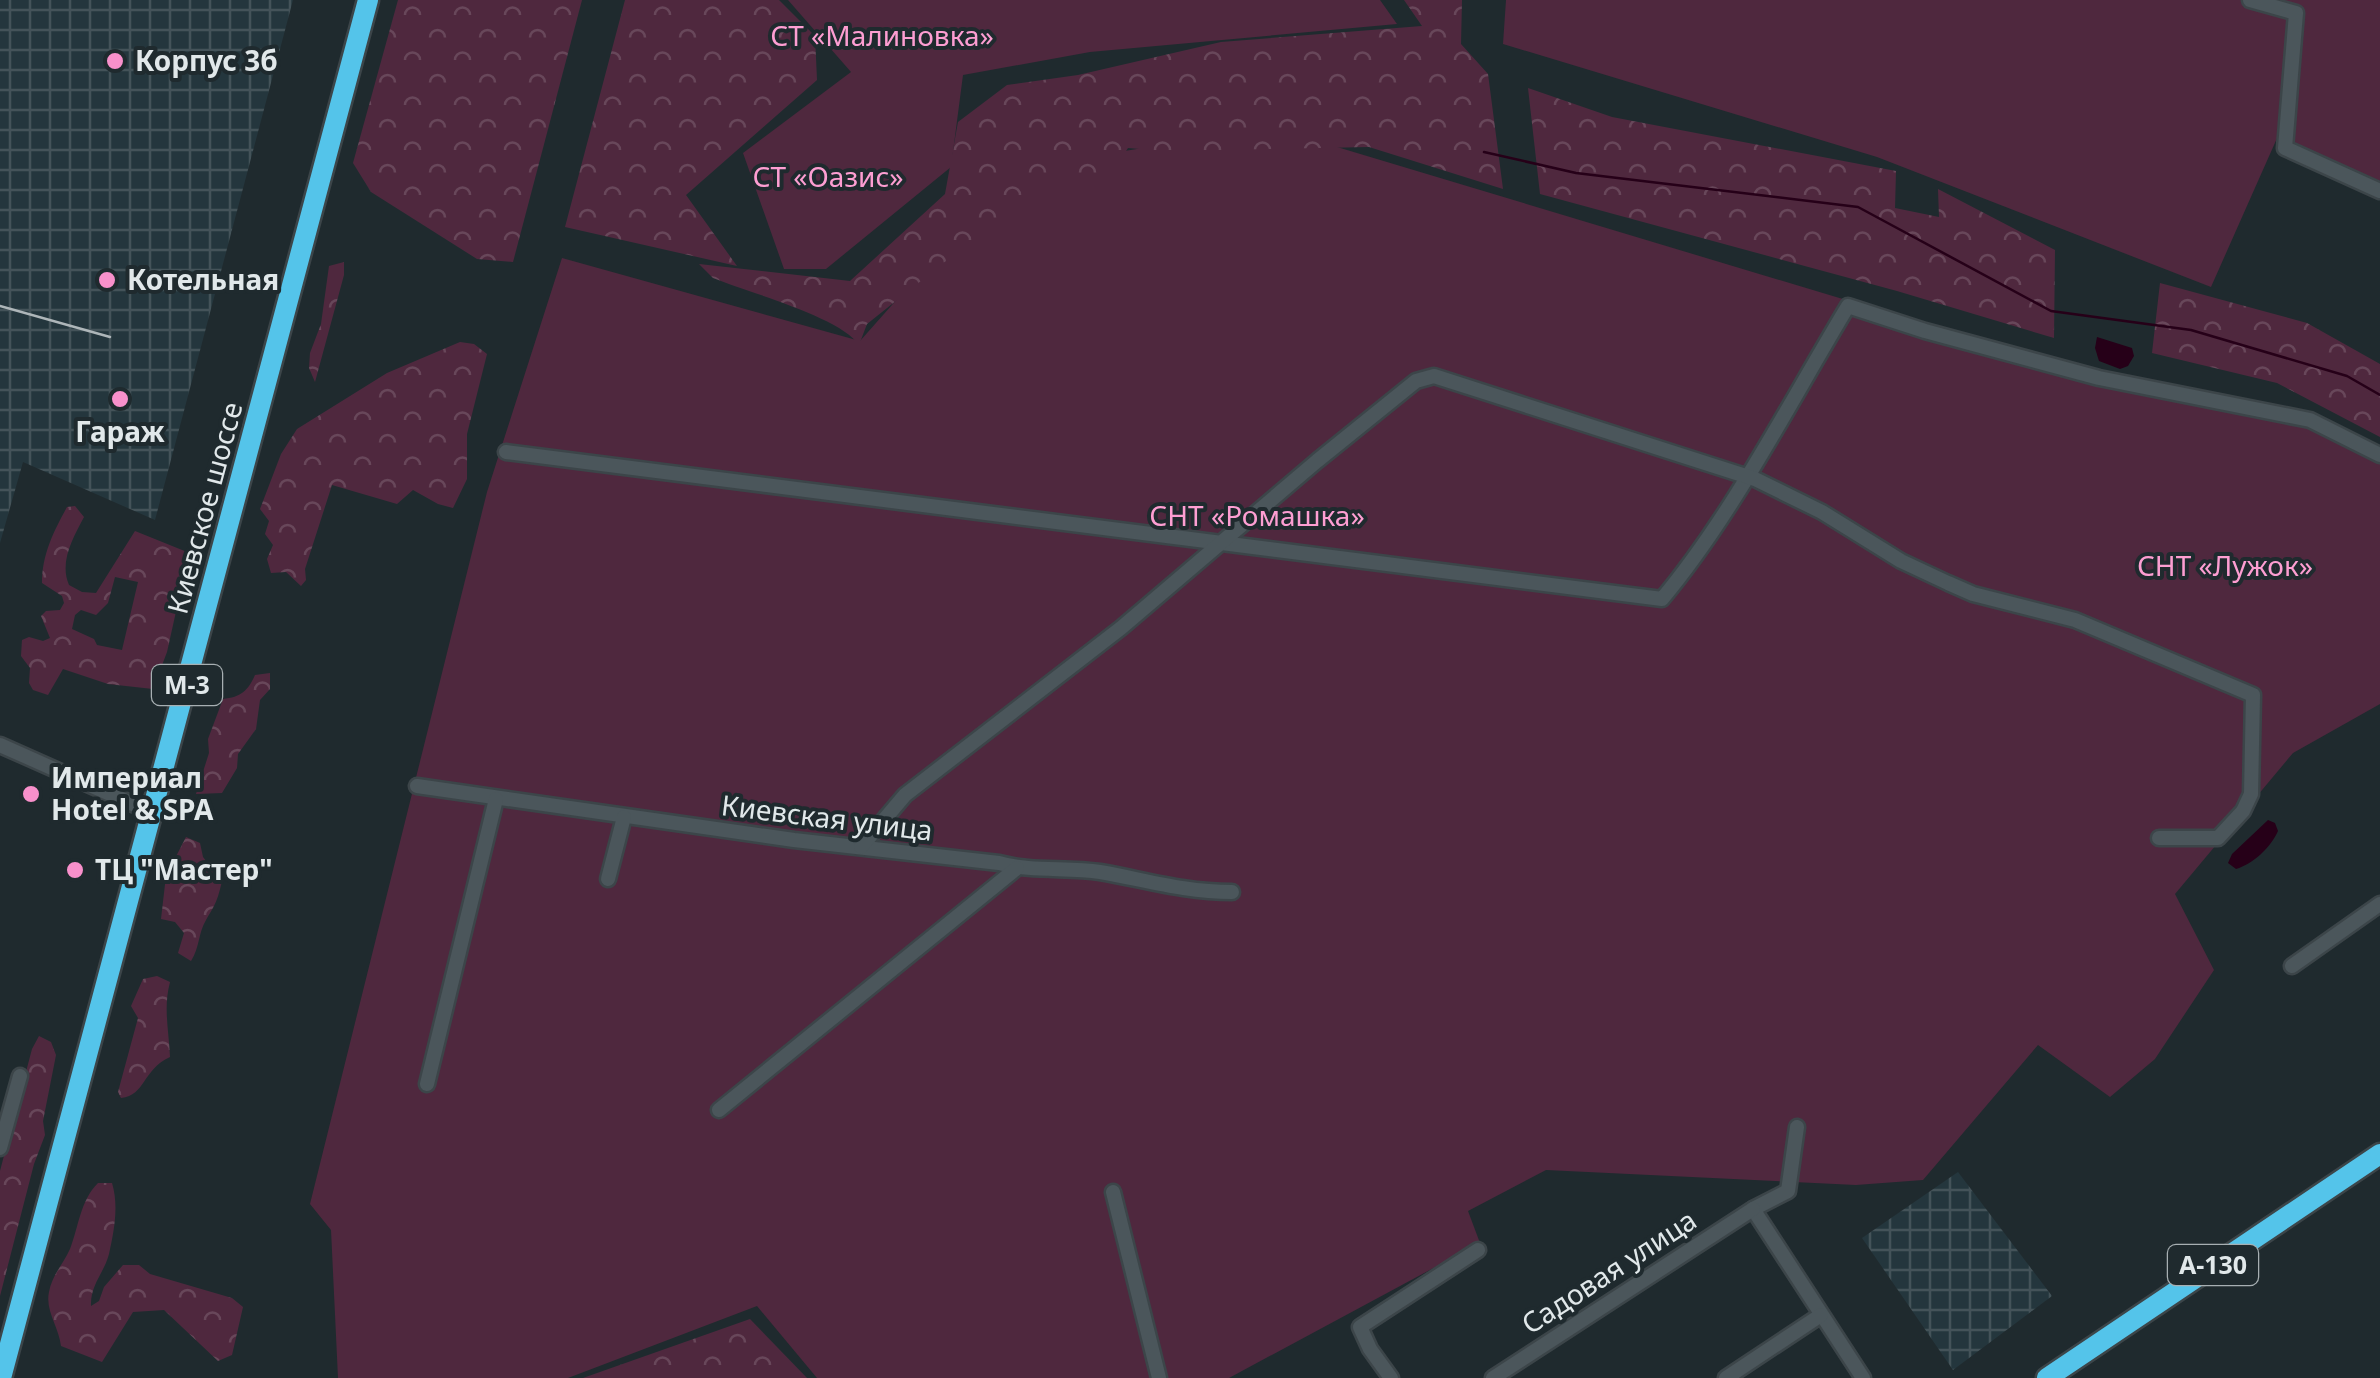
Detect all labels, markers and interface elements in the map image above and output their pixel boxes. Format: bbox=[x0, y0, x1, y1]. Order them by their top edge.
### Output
park label: СТ «Малиновка» bbox=[770, 16, 994, 54]
place label: Корпус 3б bbox=[135, 41, 278, 79]
marker: Корпус 3б bbox=[104, 50, 126, 72]
park label: СТ «Оазис» bbox=[752, 157, 904, 195]
place label: Котельная bbox=[127, 260, 279, 298]
marker: Котельная bbox=[96, 269, 118, 291]
marker: Гараж bbox=[109, 388, 131, 410]
street label: Киевское шоссе bbox=[158, 398, 251, 618]
place label: Гараж bbox=[75, 412, 165, 450]
park label: СНТ «Ромашка» bbox=[1149, 496, 1365, 534]
park label: СНТ «Лужок» bbox=[2137, 546, 2313, 584]
road number: М-3 bbox=[152, 665, 222, 705]
place label: Империал Hotel & SPA bbox=[51, 758, 214, 828]
marker: Империал Hotel & SPA bbox=[20, 783, 42, 805]
street label: Киевская улица bbox=[719, 785, 935, 849]
place label: ТЦ "Мастер" bbox=[95, 850, 273, 888]
marker: ТЦ "Мастер" bbox=[64, 859, 86, 881]
street label: Садовая улица bbox=[1514, 1200, 1703, 1342]
road number: А-130 bbox=[2168, 1245, 2258, 1285]

